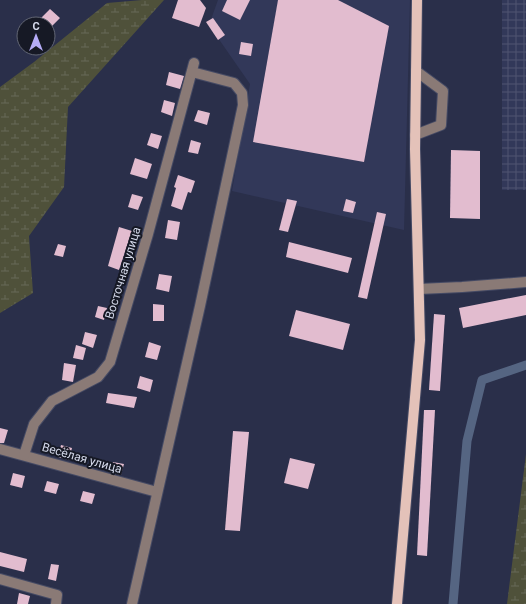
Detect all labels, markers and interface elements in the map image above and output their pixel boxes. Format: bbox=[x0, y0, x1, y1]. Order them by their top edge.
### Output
north arrow bbox=[16, 16, 56, 56]
text: С bbox=[32, 20, 40, 33]
street label: Восточная улица bbox=[102, 225, 144, 321]
street label: Весёлая улица bbox=[40, 440, 124, 476]

